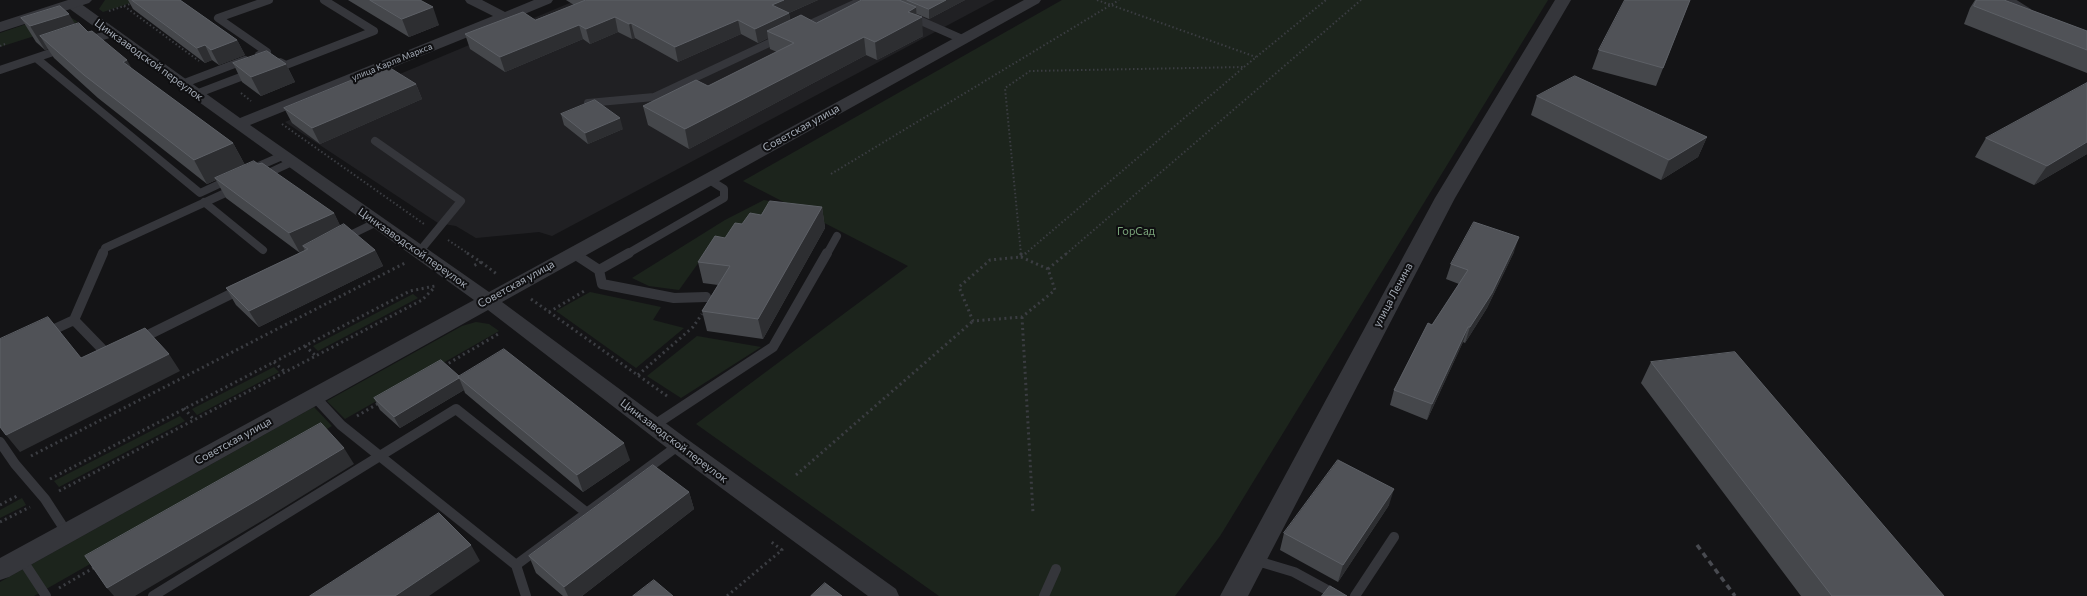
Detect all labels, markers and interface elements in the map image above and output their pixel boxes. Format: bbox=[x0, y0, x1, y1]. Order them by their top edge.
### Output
street label: Цинкзаводской переулок bbox=[92, 16, 206, 104]
street label: улица Карла Маркса bbox=[350, 41, 434, 83]
street label: Советская улица bbox=[760, 101, 842, 155]
street label: Цинкзаводской переулок bbox=[356, 205, 470, 291]
park label: ГорСад bbox=[1117, 224, 1155, 238]
street label: Советская улица bbox=[475, 257, 557, 311]
street label: улица Ленина bbox=[1371, 261, 1415, 329]
street label: Цинкзаводской переулок bbox=[618, 396, 730, 486]
street label: Советская улица bbox=[192, 414, 274, 468]

